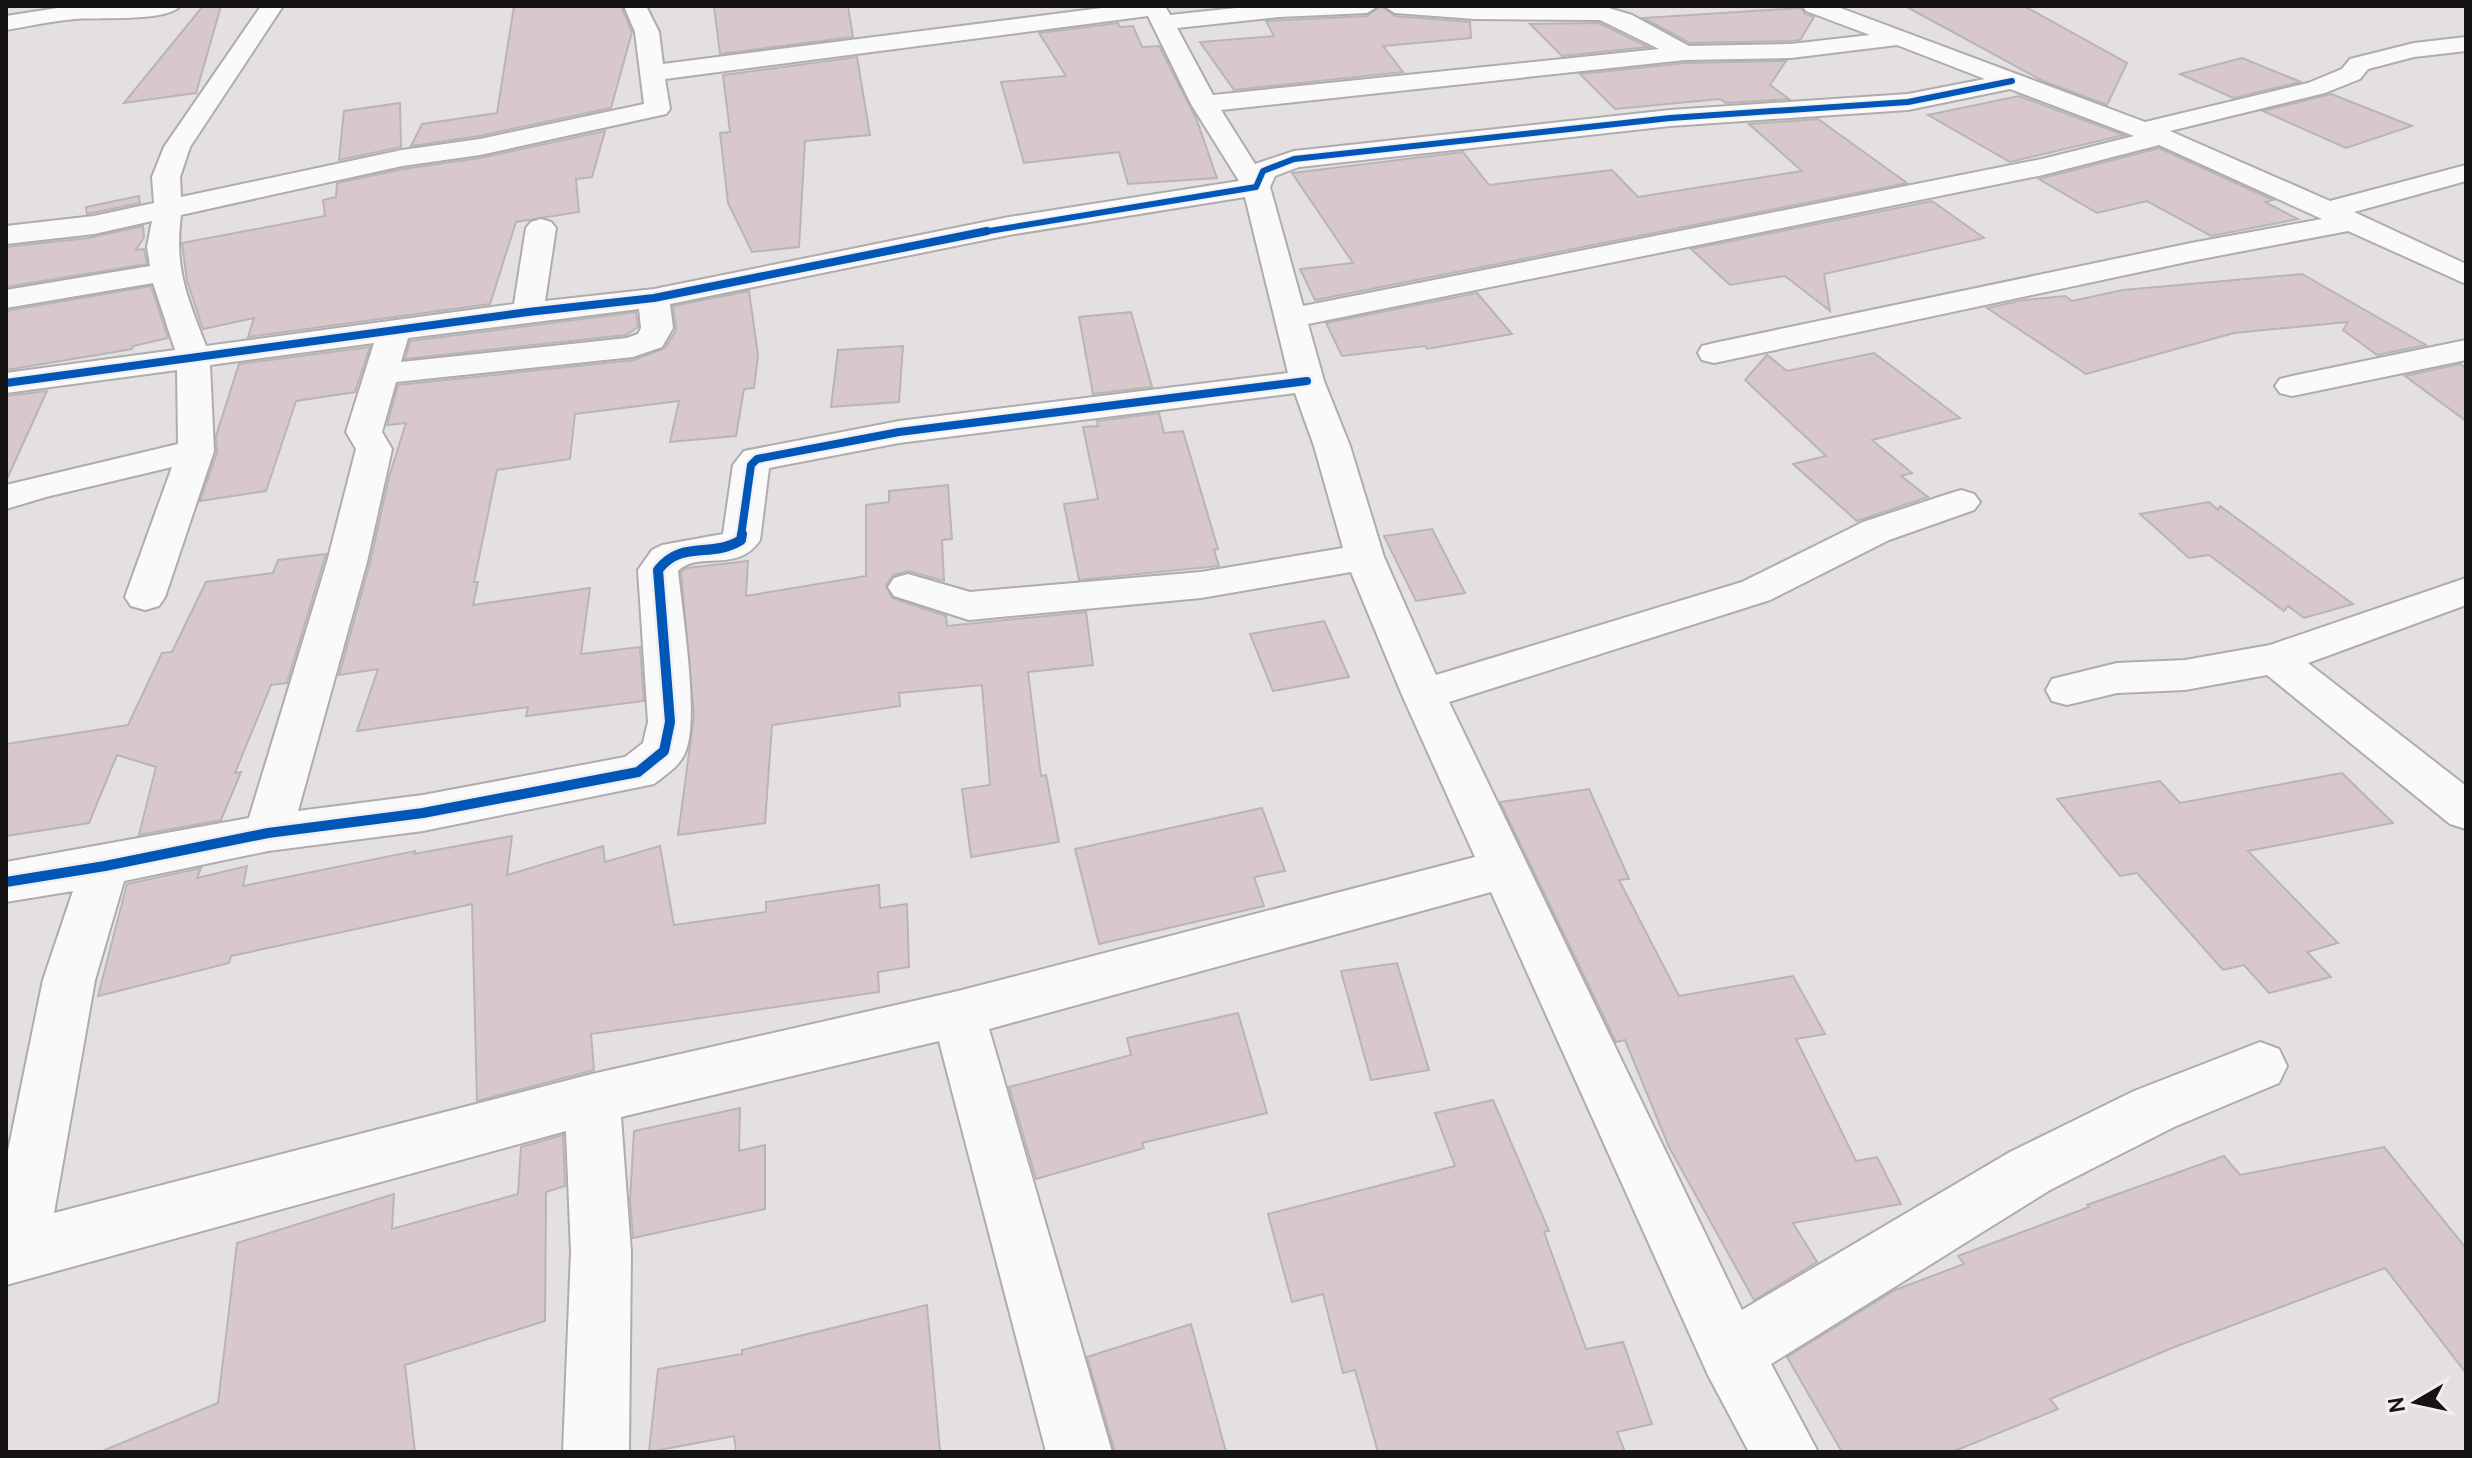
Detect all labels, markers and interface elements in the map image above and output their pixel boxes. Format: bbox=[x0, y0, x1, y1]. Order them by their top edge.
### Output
north arrow bbox=[2376, 1362, 2456, 1442]
text: N bbox=[2382, 1395, 2411, 1415]

